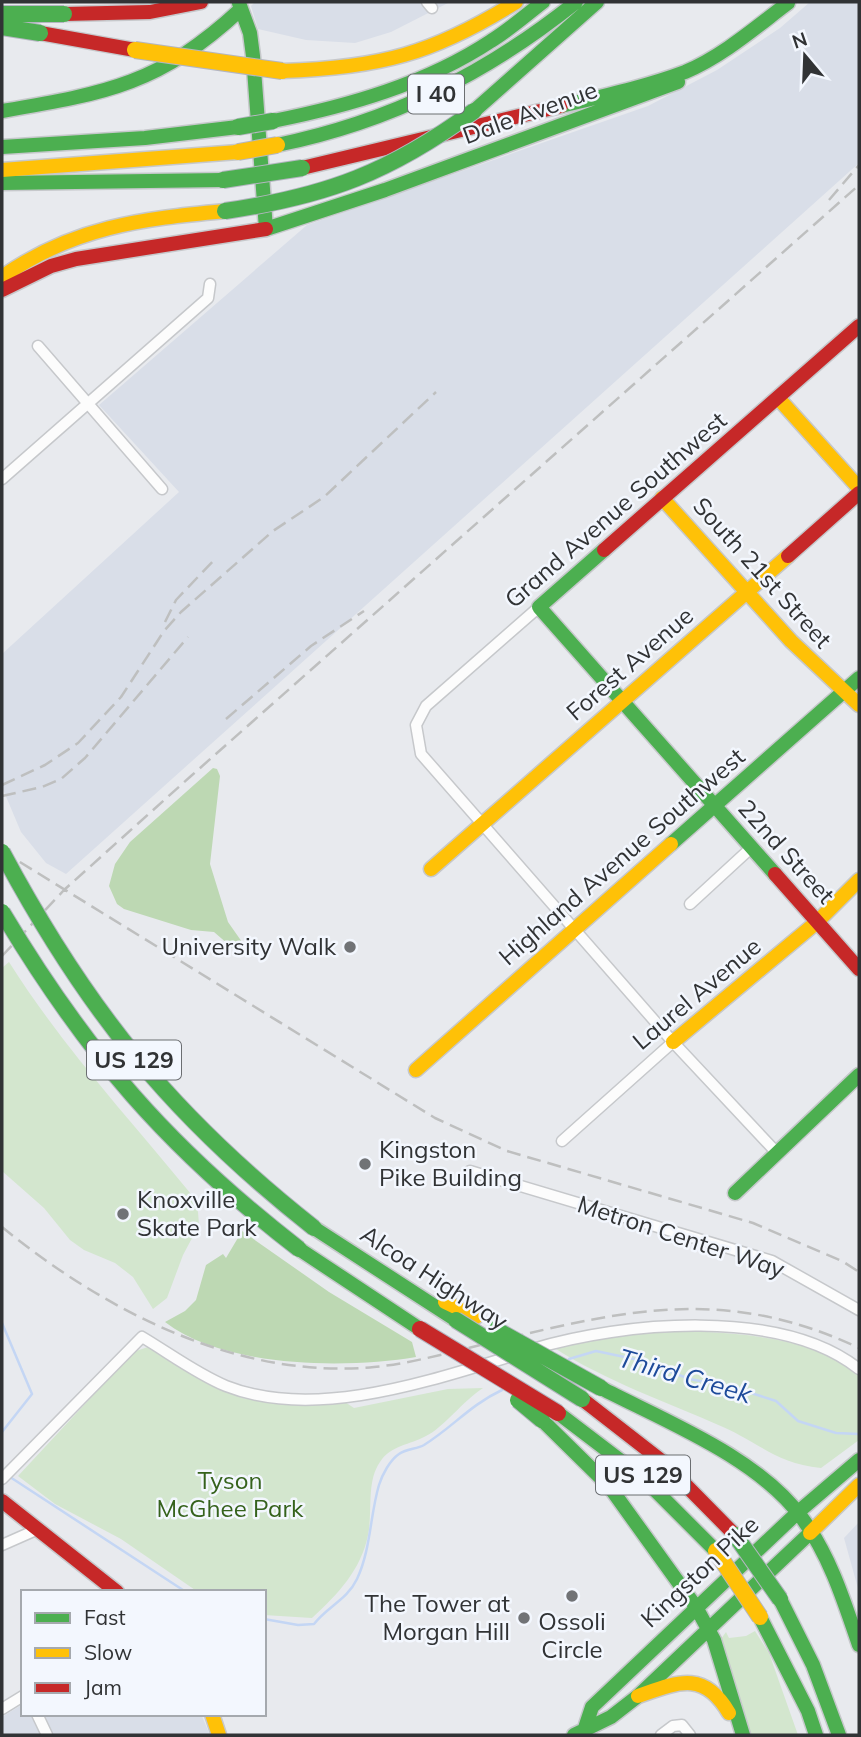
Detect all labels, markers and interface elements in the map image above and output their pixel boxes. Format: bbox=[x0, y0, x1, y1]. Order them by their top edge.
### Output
north arrow bbox=[770, 21, 840, 91]
text: N bbox=[789, 26, 810, 54]
road number: I 40 bbox=[408, 74, 464, 114]
street label: Dale Avenue bbox=[458, 74, 601, 150]
street label: Grand Avenue Southwest bbox=[498, 405, 732, 614]
street label: South 21st Street bbox=[687, 491, 838, 654]
street label: Forest Avenue bbox=[560, 600, 699, 727]
street label: Highland Avenue Southwest bbox=[492, 741, 750, 971]
street label: 22nd Street bbox=[732, 793, 841, 910]
place label: University Walk bbox=[162, 931, 337, 961]
street label: Laurel Avenue bbox=[626, 931, 767, 1056]
marker: University Walk bbox=[342, 939, 358, 955]
road number: US 129 bbox=[87, 1040, 181, 1079]
place label: Kingston Pike Building bbox=[379, 1134, 522, 1192]
marker: Kingston Pike Building bbox=[357, 1156, 373, 1172]
place label: Knoxville Skate Park bbox=[137, 1184, 257, 1242]
street label: Metron Center Way bbox=[574, 1188, 789, 1284]
marker: Knoxville Skate Park bbox=[115, 1206, 131, 1222]
street label: Alcoa Highway bbox=[355, 1218, 514, 1336]
water label: Third Creek bbox=[614, 1341, 756, 1410]
road number: US 129 bbox=[596, 1456, 690, 1494]
park label: Tyson McGhee Park bbox=[157, 1465, 304, 1523]
street label: Kingston Pike bbox=[634, 1509, 764, 1633]
place label: The Tower at Morgan Hill bbox=[364, 1588, 510, 1646]
marker: Ossoli Circle bbox=[564, 1588, 580, 1604]
legend bbox=[21, 1590, 266, 1716]
text: Fast bbox=[84, 1604, 126, 1630]
place label: Ossoli Circle bbox=[538, 1606, 606, 1664]
marker: The Tower at Morgan Hill bbox=[516, 1610, 532, 1626]
text: Slow bbox=[84, 1639, 132, 1665]
text: Jam bbox=[84, 1674, 122, 1700]

